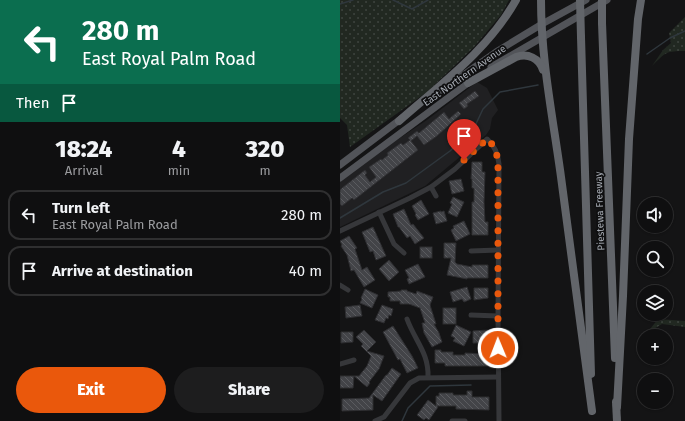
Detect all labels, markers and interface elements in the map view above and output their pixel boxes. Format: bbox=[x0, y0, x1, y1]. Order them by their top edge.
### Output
text: 280 m bbox=[82, 14, 159, 47]
icon: left bbox=[16, 16, 68, 68]
street label: East Northern Avenue bbox=[421, 43, 508, 109]
text: East Royal Palm Road bbox=[82, 48, 256, 70]
icon: arrive bbox=[58, 92, 80, 114]
text: Then bbox=[16, 94, 50, 112]
pin bbox=[447, 119, 481, 160]
icon: arrive bbox=[453, 125, 475, 147]
text: 18:24 bbox=[55, 135, 112, 163]
text: 4 bbox=[172, 135, 186, 163]
text: 320 bbox=[245, 135, 285, 163]
text: Arrival bbox=[65, 163, 103, 178]
text: min bbox=[168, 163, 190, 178]
text: m bbox=[259, 163, 271, 178]
street label: Piestewa Freeway bbox=[593, 171, 607, 251]
map controls bbox=[637, 197, 673, 409]
button: sound bbox=[637, 197, 673, 233]
text: Turn left bbox=[52, 199, 110, 217]
icon: left bbox=[18, 204, 40, 226]
text: 280 m bbox=[281, 206, 322, 224]
text: East Royal Palm Road bbox=[52, 217, 178, 232]
button: search bbox=[637, 241, 673, 277]
icon: arrive bbox=[18, 260, 40, 282]
text: Arrive at destination bbox=[52, 262, 193, 280]
text: 40 m bbox=[289, 262, 322, 280]
button: layers bbox=[637, 285, 673, 321]
position arrow bbox=[477, 327, 519, 369]
button: + bbox=[637, 329, 673, 365]
button: Exit bbox=[16, 367, 166, 413]
button: Share bbox=[174, 367, 324, 413]
button: − bbox=[637, 373, 673, 409]

